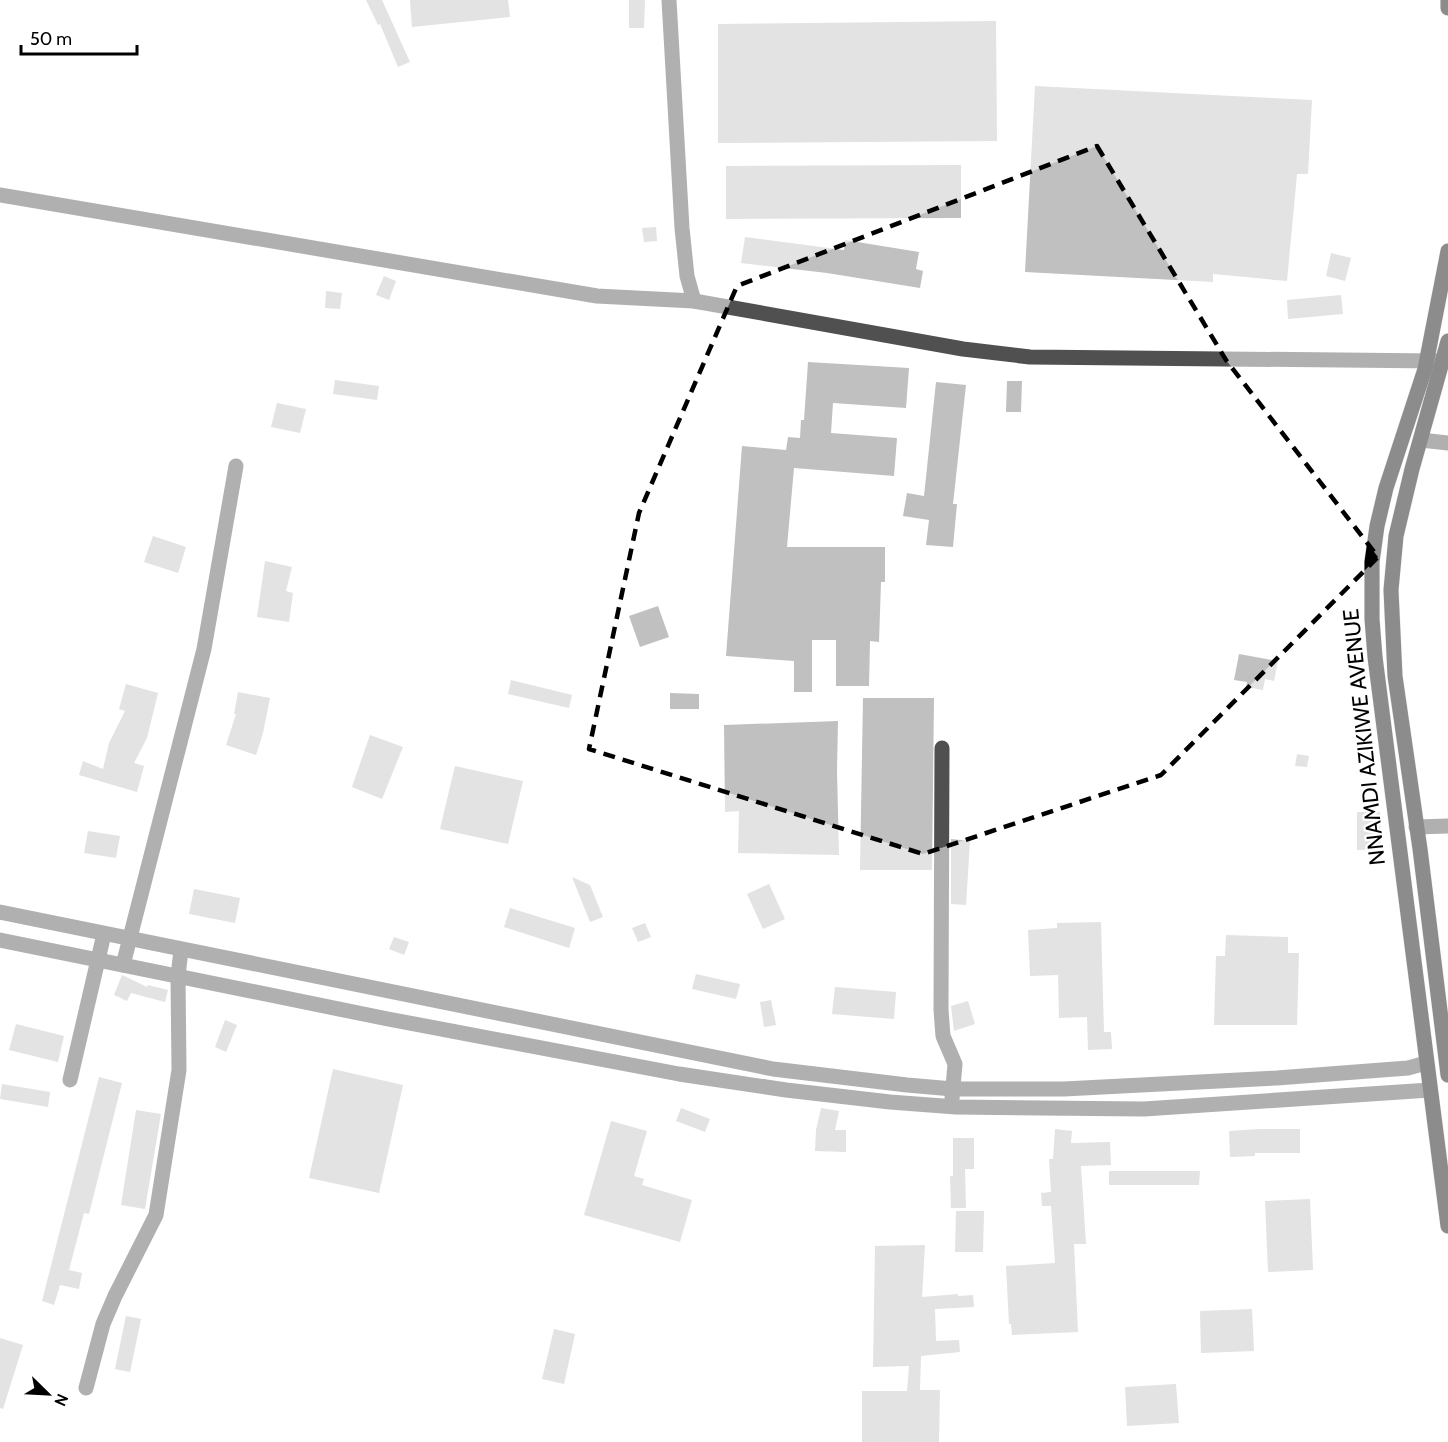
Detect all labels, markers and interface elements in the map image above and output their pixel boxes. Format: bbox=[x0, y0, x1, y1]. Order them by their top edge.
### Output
scale bar bbox=[21, 18, 136, 56]
text: 50 m bbox=[30, 28, 72, 50]
street label: NNAMDI AZIKIWE AVENUE bbox=[1337, 607, 1391, 867]
north arrow bbox=[18, 1364, 78, 1424]
text: N bbox=[50, 1391, 72, 1409]

